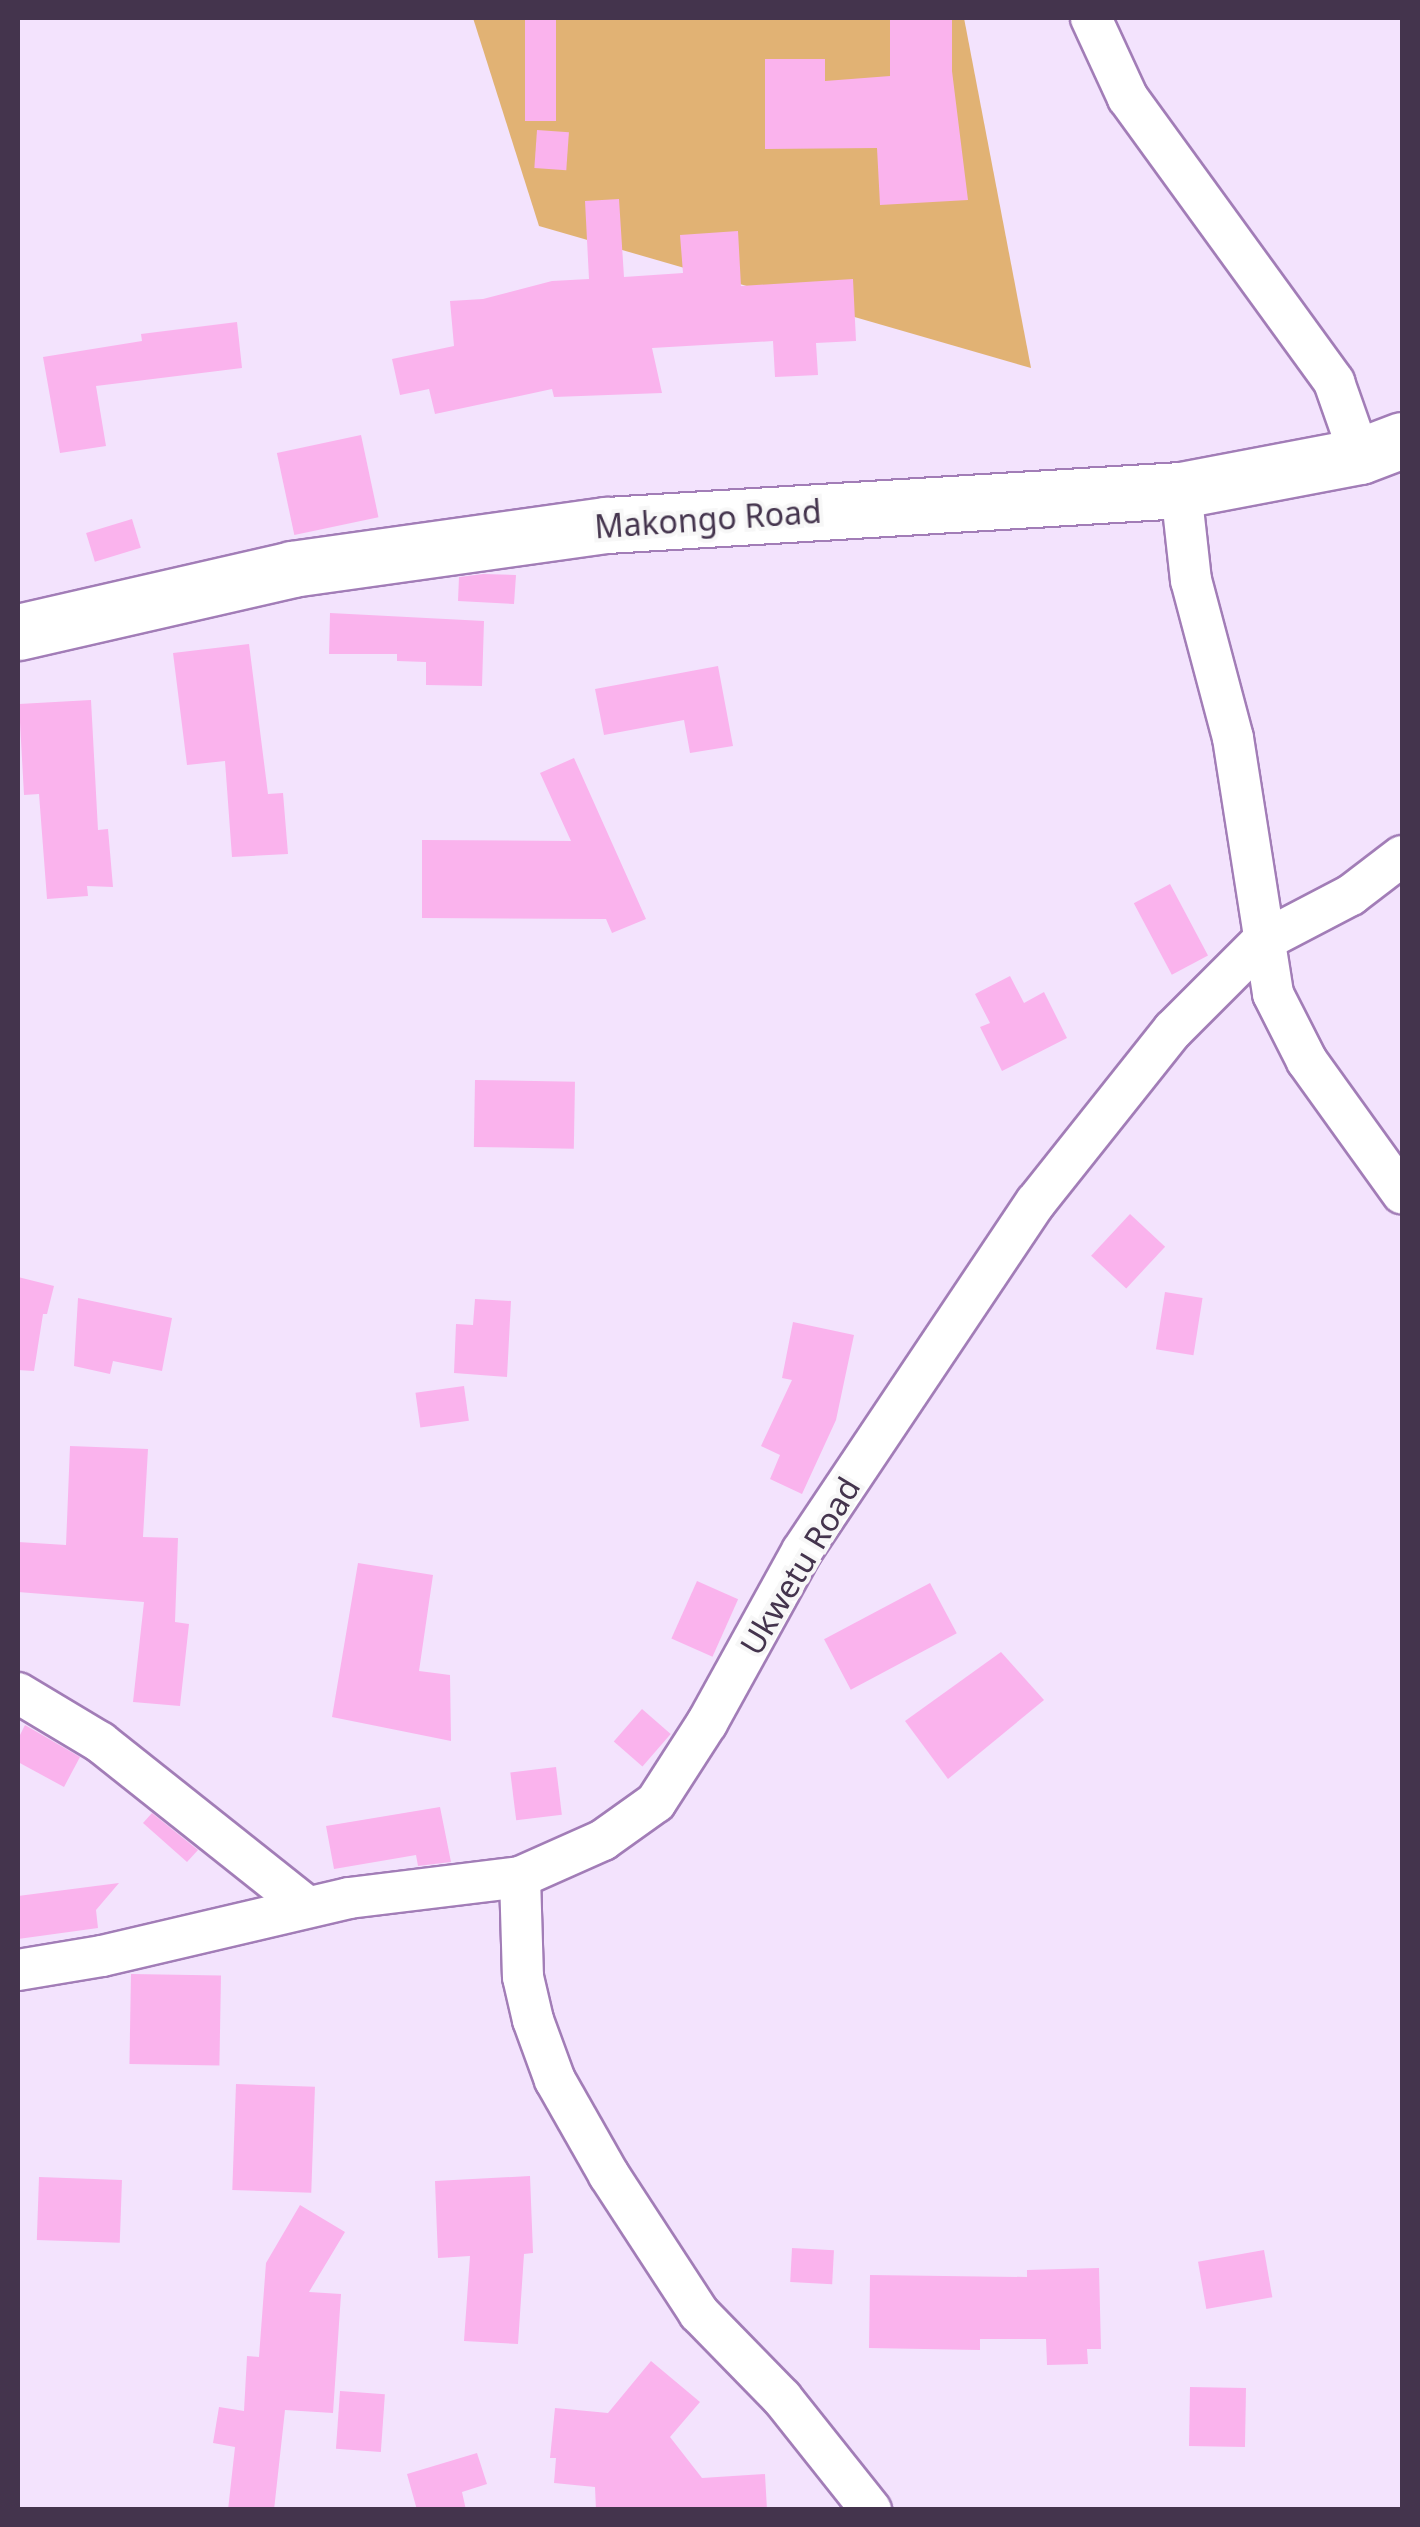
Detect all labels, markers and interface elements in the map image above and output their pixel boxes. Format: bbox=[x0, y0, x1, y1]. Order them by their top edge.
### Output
street label: Makongo Road bbox=[593, 492, 823, 546]
street label: Ukwetu Road bbox=[732, 1470, 868, 1662]

